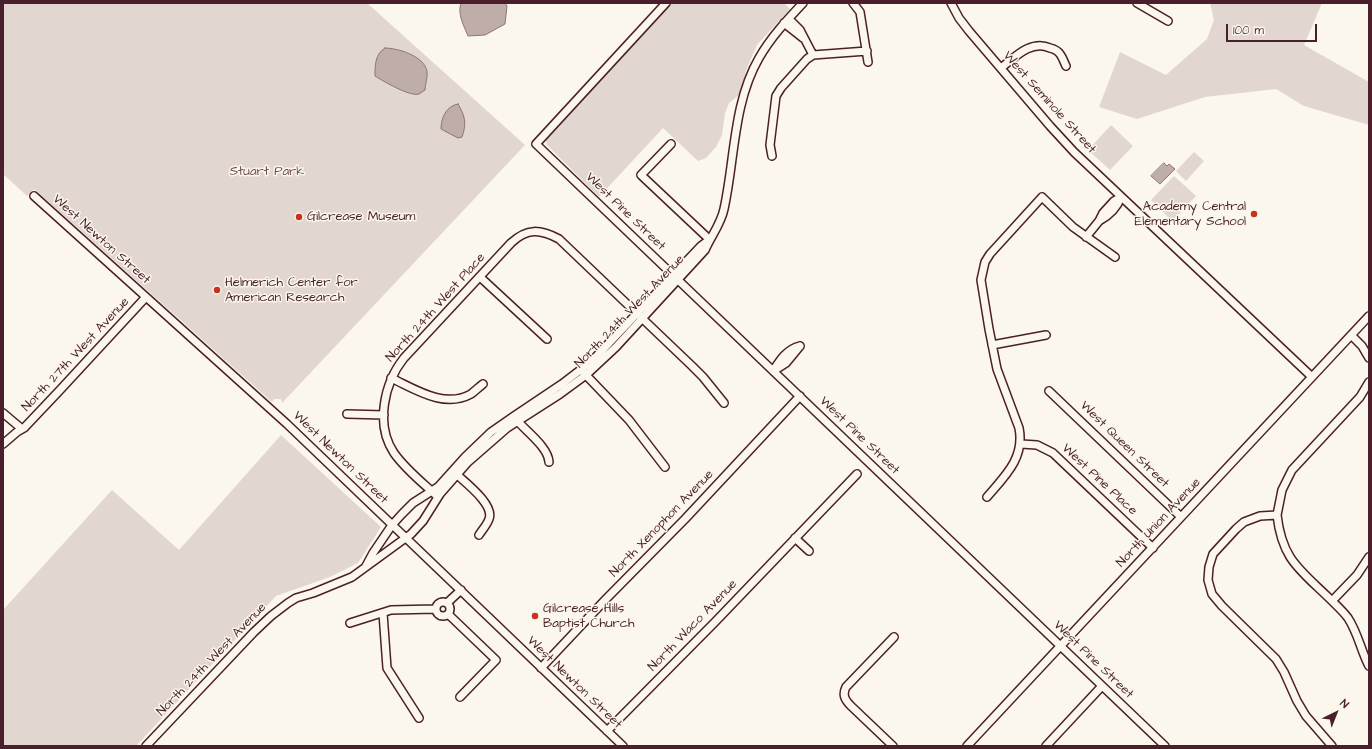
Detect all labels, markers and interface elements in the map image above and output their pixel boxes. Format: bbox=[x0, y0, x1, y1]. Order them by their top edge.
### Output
scale bar bbox=[1228, 16, 1319, 42]
text: 100 m bbox=[1233, 22, 1264, 39]
street label: West Seminole Street bbox=[999, 49, 1099, 157]
park label: Stuart Park bbox=[230, 164, 304, 180]
street label: West Pine Street bbox=[582, 170, 668, 254]
street label: West Newton Street bbox=[49, 192, 153, 288]
place label: Academy Central Elementary School bbox=[1135, 199, 1246, 230]
place label: Gilcrease Museum bbox=[307, 209, 415, 225]
marker: Academy Central Elementary School bbox=[1249, 209, 1259, 219]
marker: Gilcrease Museum bbox=[294, 212, 304, 222]
street label: North 24th West Place bbox=[383, 250, 489, 366]
street label: North 24th West Avenue bbox=[572, 252, 688, 372]
place label: Helmerich Center for American Research bbox=[225, 275, 358, 306]
marker: Helmerich Center for American Research bbox=[212, 285, 222, 295]
street label: North 27th West Avenue bbox=[19, 295, 133, 415]
street label: West Pine Street bbox=[816, 394, 902, 478]
street label: West Queen Street bbox=[1076, 398, 1172, 492]
street label: West Newton Street bbox=[289, 409, 391, 507]
street label: West Pine Place bbox=[1058, 441, 1140, 519]
street label: North Xenophon Avenue bbox=[607, 467, 717, 581]
street label: North Union Avenue bbox=[1114, 475, 1204, 571]
street label: North Waco Avenue bbox=[645, 577, 741, 675]
street label: North 24th West Avenue bbox=[154, 600, 270, 720]
place label: Gilcrease Hills Baptist Church bbox=[543, 601, 634, 632]
marker: Gilcrease Hills Baptist Church bbox=[530, 611, 540, 621]
street label: West Pine Street bbox=[1050, 618, 1136, 702]
street label: West Newton Street bbox=[523, 634, 625, 732]
north arrow bbox=[1316, 693, 1356, 733]
text: N bbox=[1337, 696, 1352, 712]

